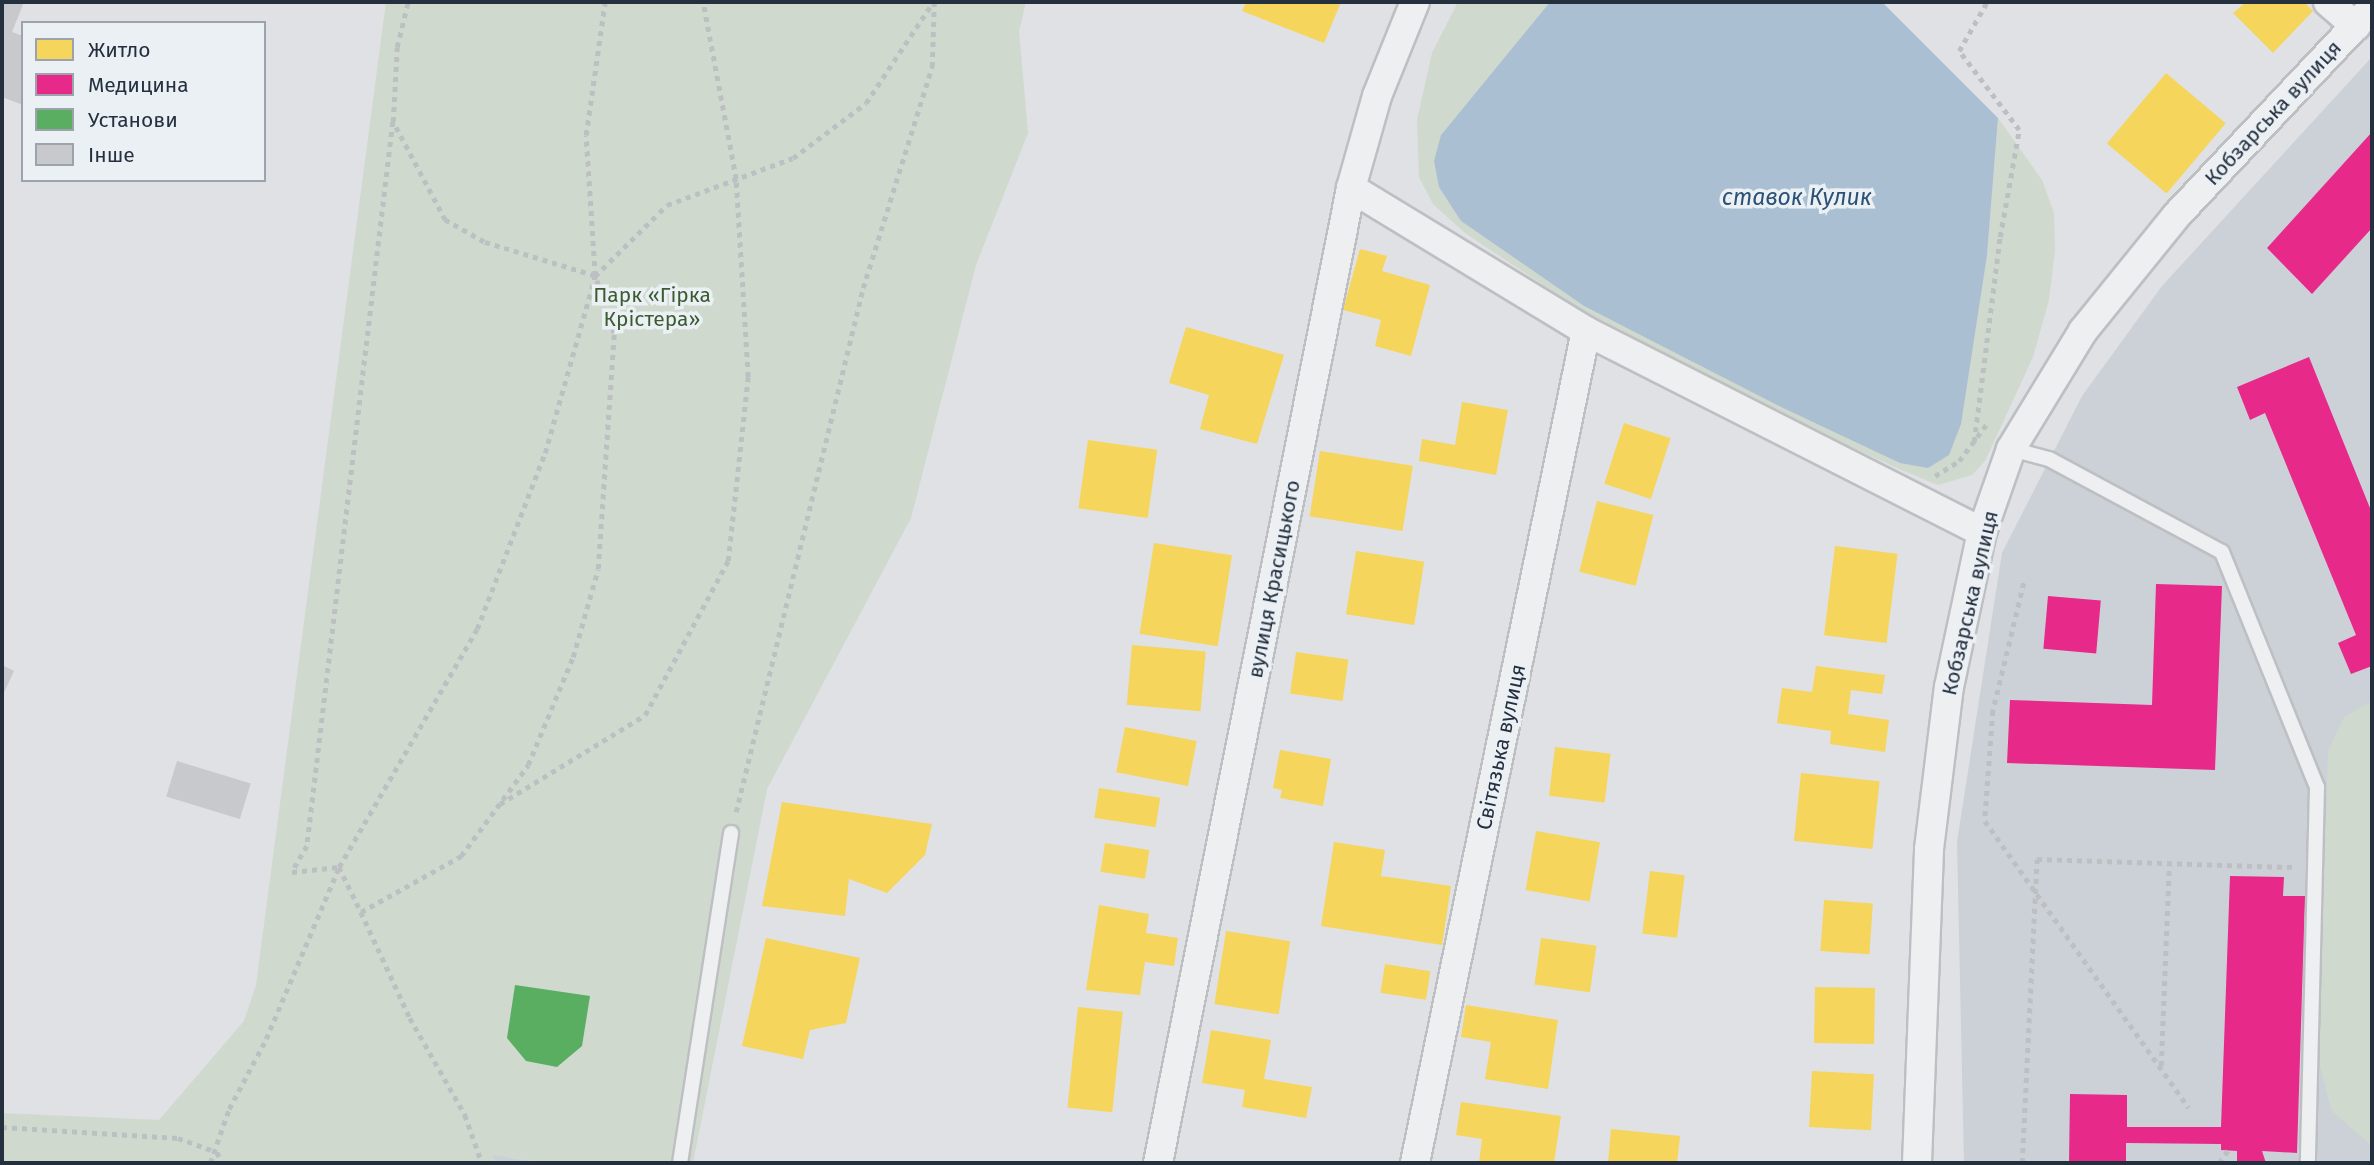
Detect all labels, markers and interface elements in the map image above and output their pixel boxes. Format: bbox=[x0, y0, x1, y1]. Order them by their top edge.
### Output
legend bbox=[21, 21, 266, 182]
street label: Кобзарська вулиця bbox=[2199, 35, 2347, 191]
text: Житло bbox=[88, 37, 151, 63]
text: Медицина bbox=[88, 72, 189, 98]
text: Установи bbox=[88, 107, 178, 133]
text: Інше bbox=[88, 142, 135, 168]
water label: ставок Кулик bbox=[1722, 183, 1872, 211]
park label: Парк «Гірка Крістера» bbox=[593, 282, 711, 332]
street label: вулиця Красицького bbox=[1242, 478, 1306, 680]
street label: Кобзарська вулиця bbox=[1936, 508, 2004, 698]
street label: Світязька вулиця bbox=[1471, 662, 1531, 832]

